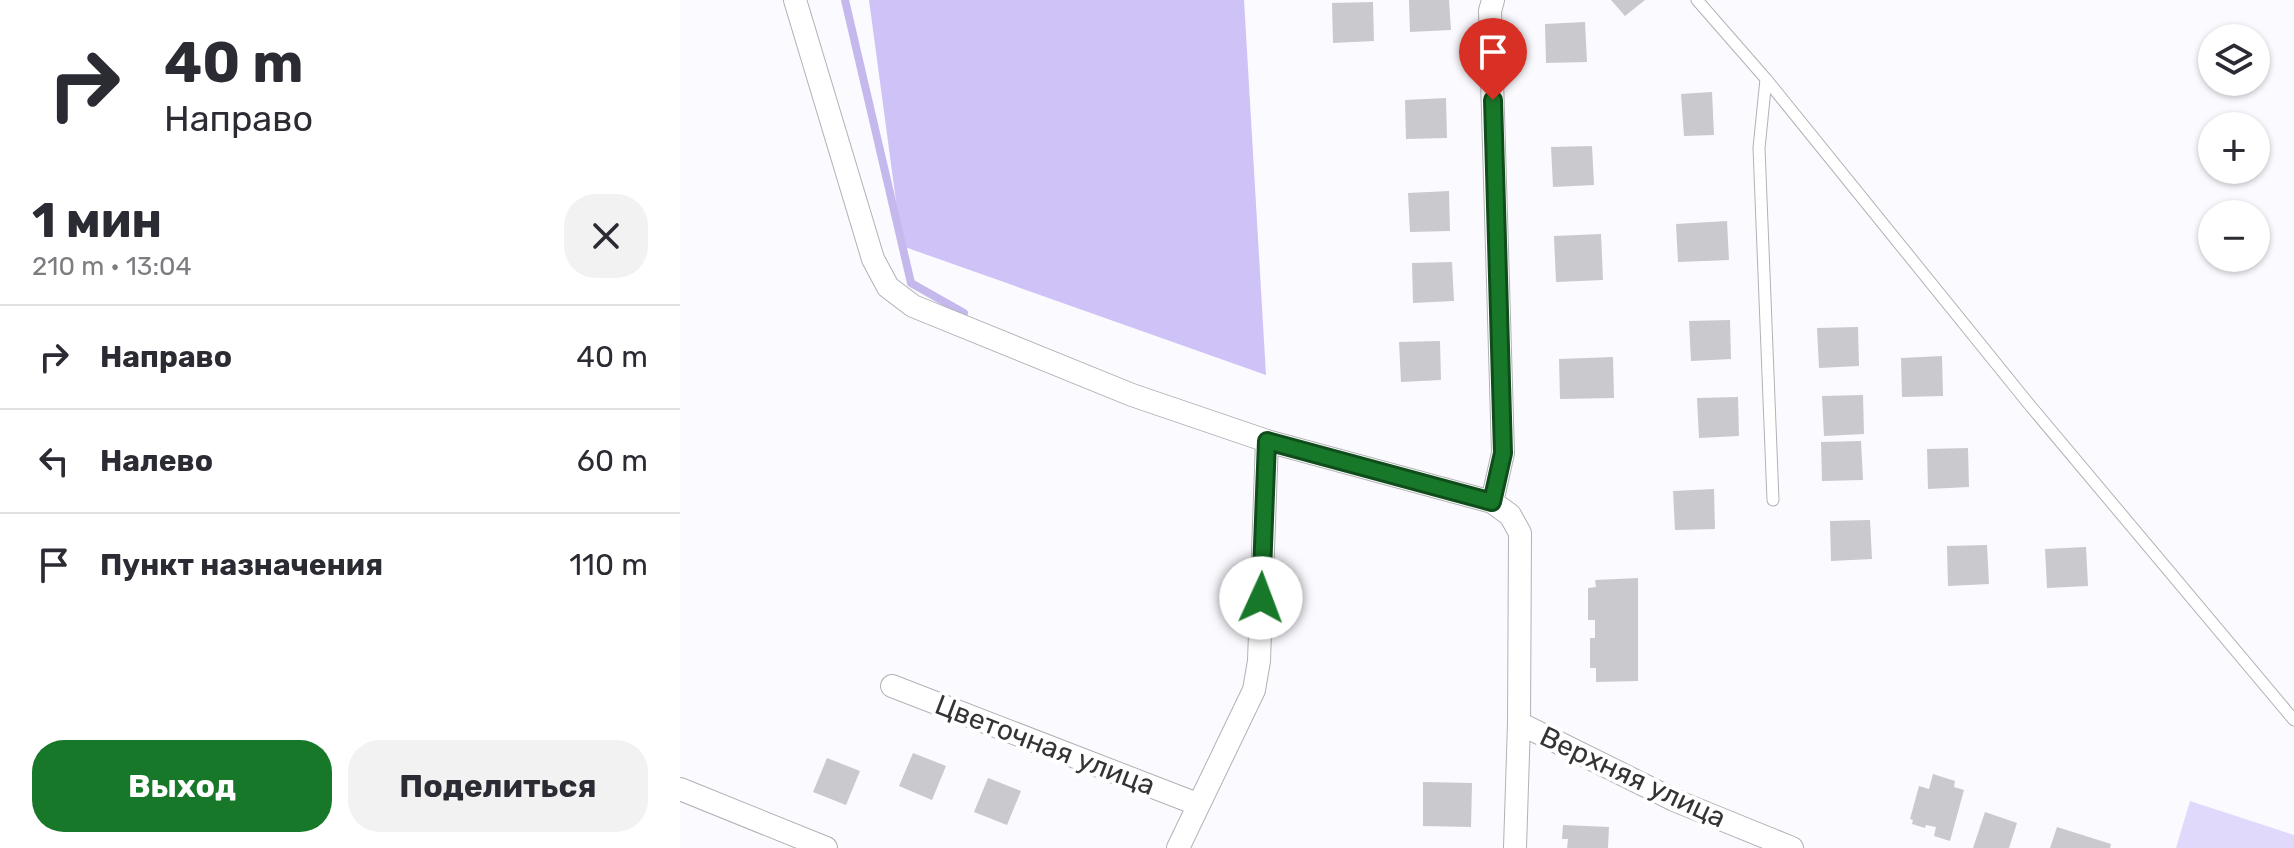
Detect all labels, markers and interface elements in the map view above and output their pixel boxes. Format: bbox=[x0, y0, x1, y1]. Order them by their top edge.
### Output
pin bbox=[1459, 18, 1527, 100]
map controls bbox=[2198, 24, 2270, 272]
button: layers bbox=[2198, 24, 2270, 96]
text: 40 m bbox=[164, 30, 304, 96]
icon: arrive bbox=[1471, 30, 1515, 74]
icon: right bbox=[32, 32, 136, 136]
text: Направо bbox=[164, 97, 313, 140]
button: + bbox=[2198, 112, 2270, 184]
text: 1 мин bbox=[32, 192, 162, 249]
button: close bbox=[564, 194, 648, 278]
button: − bbox=[2198, 200, 2270, 272]
text: 210 m · 13:04 bbox=[32, 251, 192, 282]
icon: right bbox=[32, 335, 76, 379]
text: Направо bbox=[100, 339, 232, 375]
text: 40 m bbox=[576, 339, 648, 375]
icon: left bbox=[32, 439, 76, 483]
text: Налево bbox=[100, 443, 213, 479]
text: 60 m bbox=[577, 443, 648, 479]
icon: arrive bbox=[32, 543, 76, 587]
text: Пункт назначения bbox=[100, 547, 383, 583]
text: 110 m bbox=[569, 547, 648, 583]
position arrow bbox=[1219, 556, 1303, 640]
street label: Цветочная улица bbox=[930, 688, 1160, 802]
street label: Верхняя улица bbox=[1535, 720, 1731, 834]
button: Выход bbox=[32, 740, 332, 832]
button: Поделиться bbox=[348, 740, 648, 832]

